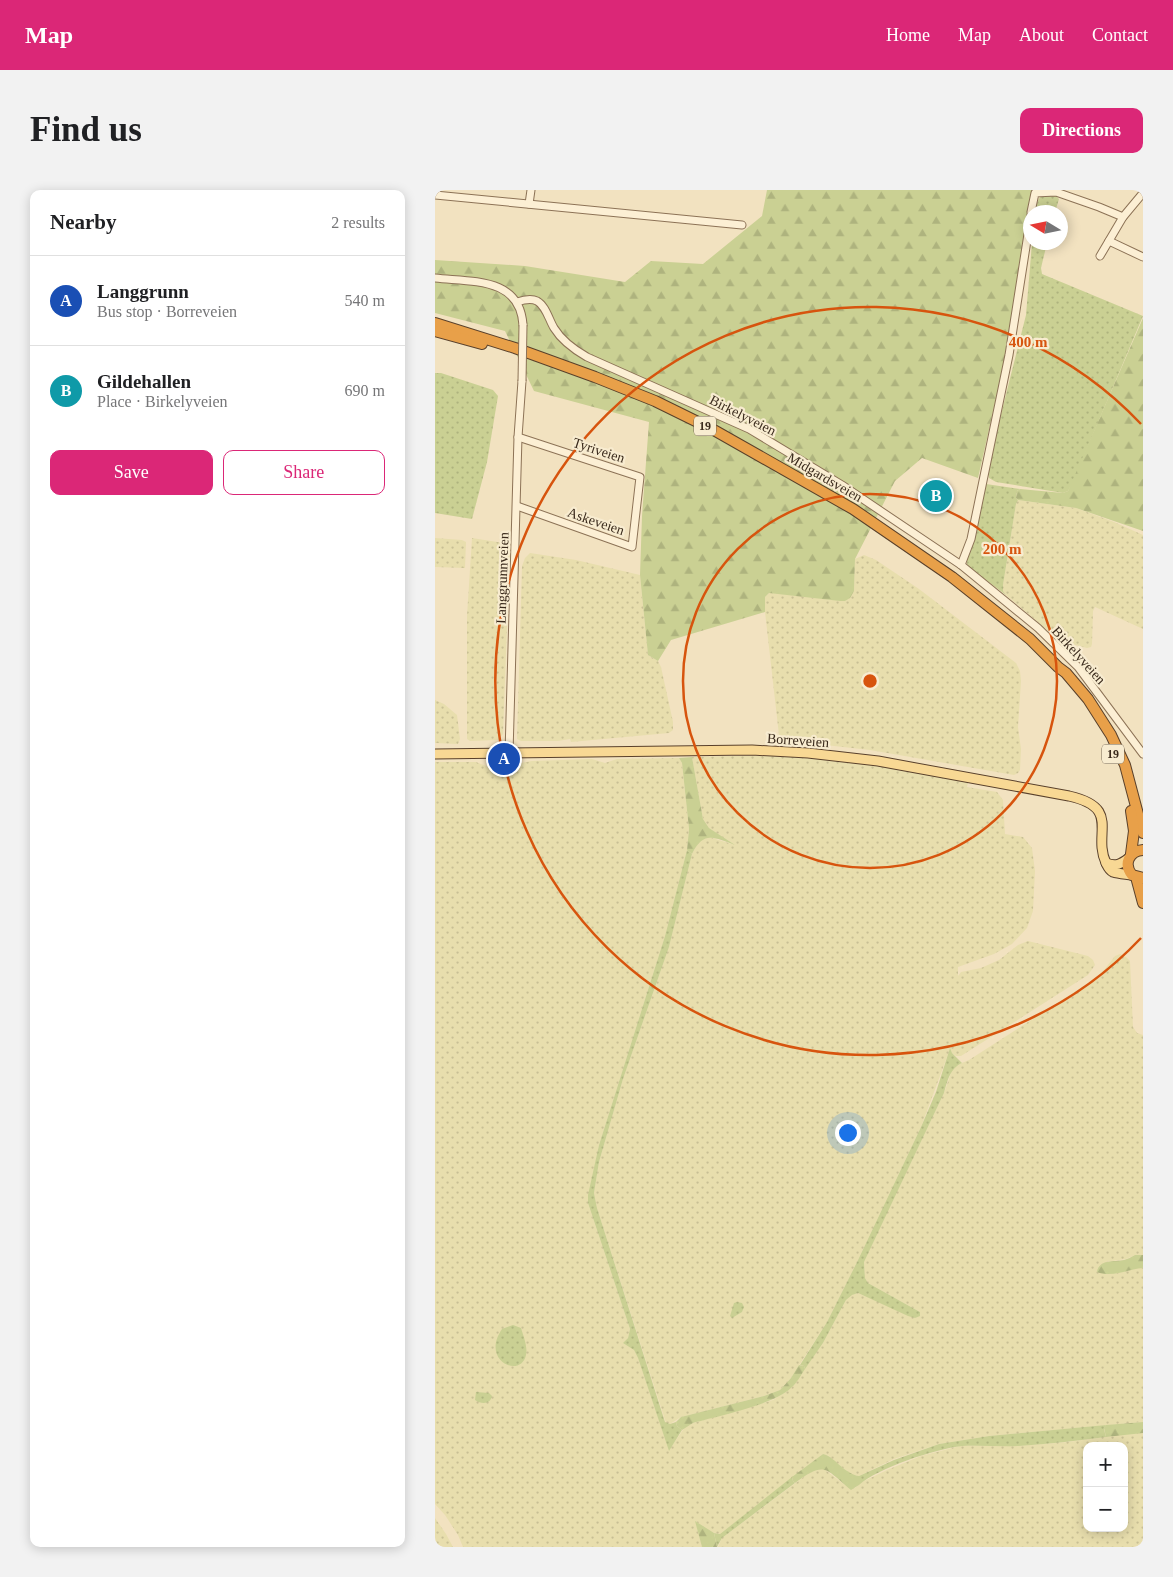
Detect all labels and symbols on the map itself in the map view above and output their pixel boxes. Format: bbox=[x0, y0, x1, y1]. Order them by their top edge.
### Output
north arrow bbox=[1023, 205, 1068, 250]
text: 400 m bbox=[1009, 334, 1048, 350]
street label: Birkelyveien bbox=[707, 392, 778, 439]
road number: 19 bbox=[694, 417, 716, 436]
street label: Tyriveien bbox=[571, 435, 627, 466]
street label: Midgardsveien bbox=[785, 450, 865, 505]
pin: B bbox=[920, 477, 952, 515]
street label: Askeveien bbox=[565, 505, 626, 538]
street label: Langgrunnveien bbox=[493, 532, 512, 624]
text: 200 m bbox=[983, 541, 1022, 557]
street label: Birkelyveien bbox=[1049, 623, 1108, 687]
centre of rings bbox=[861, 672, 879, 690]
street label: Borreveien bbox=[766, 731, 830, 750]
pin: A bbox=[488, 740, 520, 778]
road number: 19 bbox=[1102, 744, 1124, 764]
your location bbox=[835, 1120, 861, 1146]

